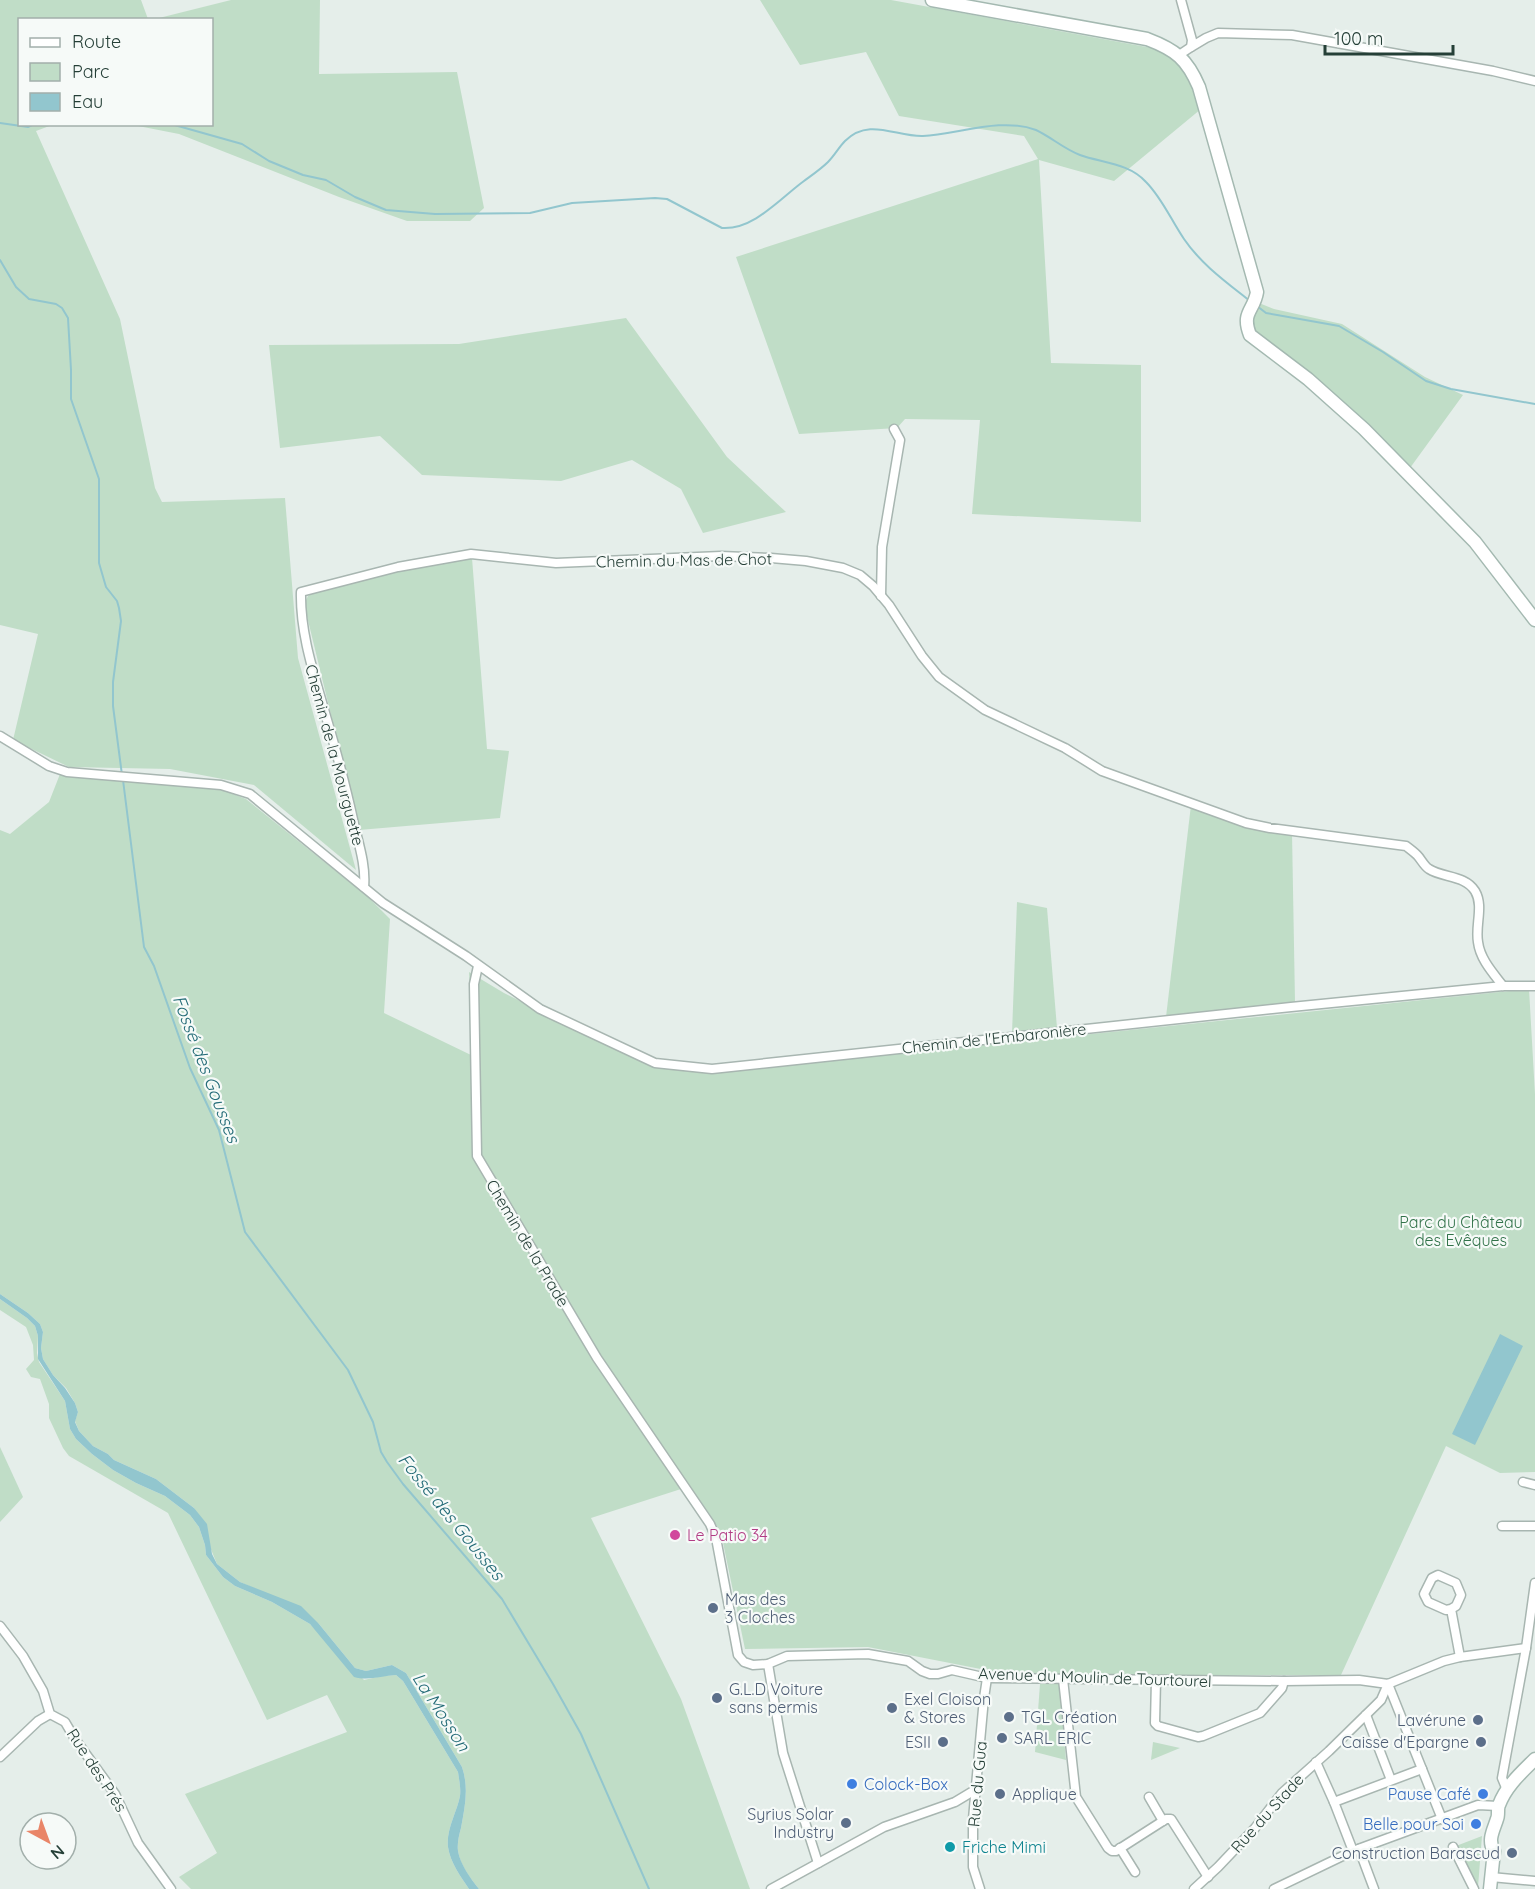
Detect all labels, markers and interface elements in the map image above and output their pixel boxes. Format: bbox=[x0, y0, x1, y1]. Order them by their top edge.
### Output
legend bbox=[18, 18, 213, 126]
scale bar bbox=[1325, 18, 1452, 56]
text: 100 m bbox=[1334, 27, 1383, 50]
text: Route bbox=[72, 30, 121, 53]
text: Parc bbox=[72, 60, 109, 83]
text: Eau bbox=[72, 90, 103, 113]
street label: Chemin du Mas de Chot bbox=[596, 548, 772, 572]
street label: Chemin de la Mourguette bbox=[301, 662, 369, 848]
water label: Fossé des Gousses bbox=[168, 992, 246, 1147]
street label: Chemin de l'Embaronière bbox=[901, 1018, 1087, 1058]
street label: Chemin de la Prade bbox=[482, 1176, 574, 1310]
park label: Parc du Château des Evêques bbox=[1399, 1212, 1523, 1250]
water label: Fossé des Gousses bbox=[393, 1449, 510, 1586]
place label: Le Patio 34 bbox=[687, 1525, 768, 1545]
marker: Le Patio 34 bbox=[668, 1528, 682, 1542]
place label: Mas des 3 Cloches bbox=[725, 1589, 795, 1627]
marker: Mas des 3 Cloches bbox=[706, 1601, 720, 1615]
street label: Avenue du Moulin de Tourtourel bbox=[978, 1663, 1212, 1691]
water label: La Mosson bbox=[407, 1668, 476, 1756]
place label: G.L.D Voiture sans permis bbox=[729, 1679, 823, 1717]
place label: Exel Cloison & Stores bbox=[904, 1689, 991, 1727]
marker: G.L.D Voiture sans permis bbox=[710, 1691, 724, 1705]
marker: Exel Cloison & Stores bbox=[885, 1701, 899, 1715]
place label: TGL Création bbox=[1021, 1707, 1117, 1727]
marker: TGL Création bbox=[1002, 1710, 1016, 1724]
place label: Lavérune bbox=[1397, 1710, 1466, 1730]
marker: Lavérune bbox=[1471, 1713, 1485, 1727]
street label: Rue des Prés bbox=[63, 1724, 131, 1816]
place label: SARL ERIC bbox=[1014, 1728, 1091, 1748]
marker: SARL ERIC bbox=[995, 1731, 1009, 1745]
place label: ESII bbox=[905, 1732, 931, 1752]
place label: Caisse d'Epargne bbox=[1342, 1732, 1469, 1752]
marker: ESII bbox=[936, 1735, 950, 1749]
marker: Caisse d'Epargne bbox=[1474, 1735, 1488, 1749]
street label: Rue du Gua bbox=[963, 1740, 991, 1828]
street label: Rue du Stade bbox=[1226, 1769, 1308, 1857]
place label: Colock-Box bbox=[864, 1774, 948, 1794]
marker: Colock-Box bbox=[845, 1777, 859, 1791]
place label: Applique bbox=[1012, 1784, 1077, 1804]
place label: Pause Café bbox=[1388, 1784, 1471, 1804]
marker: Applique bbox=[993, 1787, 1007, 1801]
marker: Pause Café bbox=[1476, 1787, 1490, 1801]
place label: Syrius Solar Industry bbox=[747, 1804, 834, 1842]
north arrow bbox=[18, 1811, 78, 1871]
place label: Belle pour Soi bbox=[1363, 1814, 1464, 1834]
marker: Syrius Solar Industry bbox=[839, 1816, 853, 1830]
marker: Belle pour Soi bbox=[1469, 1817, 1483, 1831]
place label: Friche Mimi bbox=[962, 1837, 1046, 1857]
marker: Friche Mimi bbox=[943, 1840, 957, 1854]
text: N bbox=[47, 1841, 69, 1864]
place label: Construction Barascud bbox=[1332, 1843, 1500, 1863]
marker: Construction Barascud bbox=[1505, 1846, 1519, 1860]

